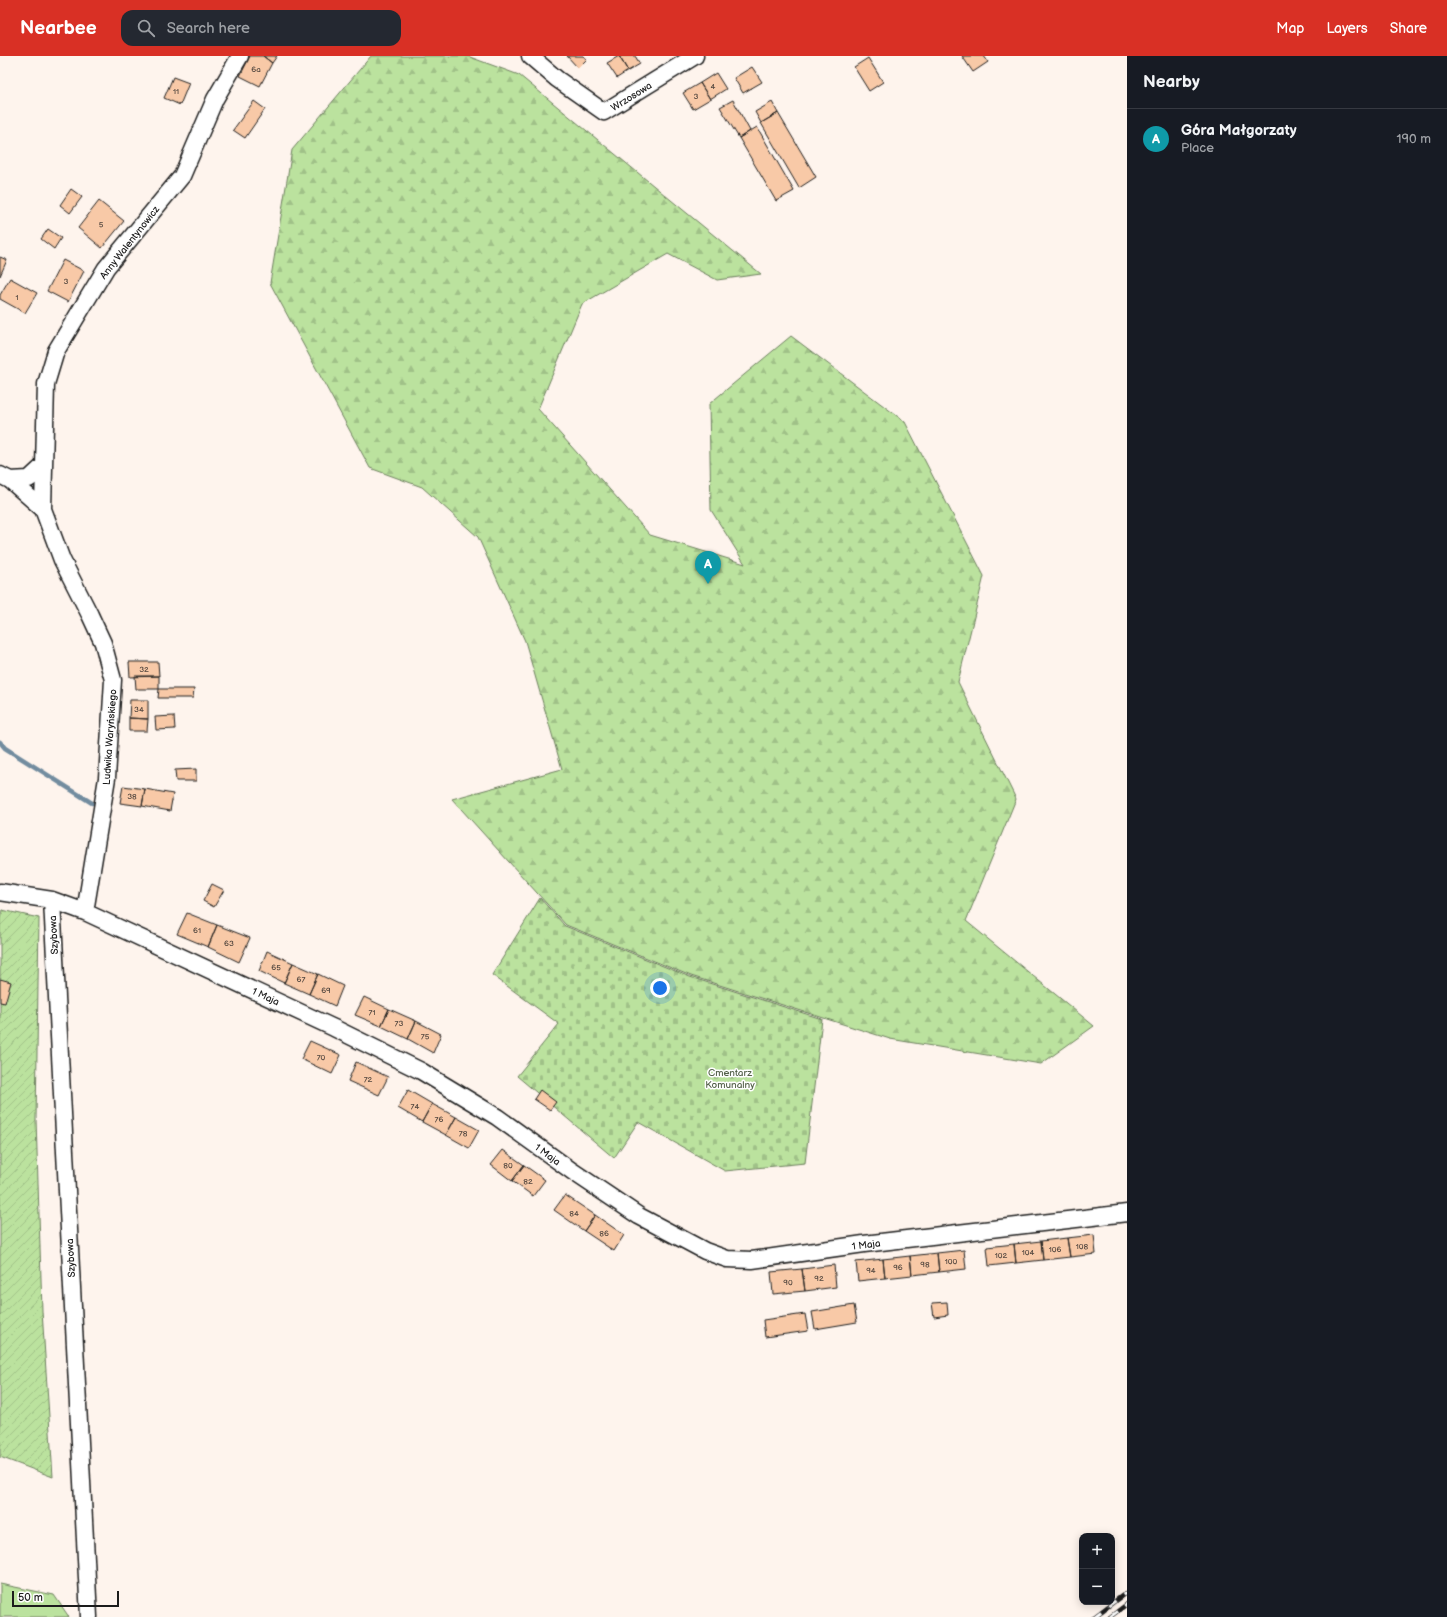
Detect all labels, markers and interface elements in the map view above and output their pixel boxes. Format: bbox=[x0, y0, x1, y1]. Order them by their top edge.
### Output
search box bbox=[121, 10, 401, 46]
text: Nearbee bbox=[20, 17, 97, 40]
icon: search bbox=[135, 17, 157, 39]
text: Search here bbox=[167, 19, 250, 38]
text: Map bbox=[1276, 20, 1304, 37]
text: Layers bbox=[1326, 20, 1368, 37]
text: Share bbox=[1390, 20, 1427, 37]
house number: 6a bbox=[251, 65, 261, 74]
text: Nearby bbox=[1143, 72, 1200, 92]
street label: Wrzosowa bbox=[609, 79, 655, 114]
house number: 4 bbox=[711, 82, 716, 91]
house number: 11 bbox=[173, 87, 179, 96]
house number: 3 bbox=[694, 92, 699, 101]
text: Góra Małgorzaty bbox=[1181, 121, 1297, 140]
text: A bbox=[1152, 131, 1160, 147]
text: 190 m bbox=[1397, 131, 1431, 147]
text: Place bbox=[1181, 140, 1214, 156]
street label: Anny Walentynowicz bbox=[98, 203, 162, 282]
house number: 5 bbox=[99, 220, 104, 229]
house number: 3 bbox=[64, 277, 69, 286]
house number: 1 bbox=[15, 293, 19, 302]
pin: A bbox=[695, 551, 721, 584]
house number: 32 bbox=[139, 665, 149, 674]
street label: Ludwika Waryńskiego bbox=[101, 688, 119, 785]
house number: 34 bbox=[134, 705, 144, 714]
house number: 38 bbox=[127, 792, 137, 801]
street label: Szybowa bbox=[47, 915, 61, 955]
house number: 61 bbox=[193, 926, 201, 935]
house number: 63 bbox=[224, 939, 234, 948]
house number: 65 bbox=[271, 963, 281, 972]
house number: 67 bbox=[297, 975, 305, 984]
your location bbox=[650, 978, 670, 998]
street label: 1 Maja bbox=[250, 985, 282, 1009]
house number: 69 bbox=[321, 986, 331, 995]
house number: 71 bbox=[368, 1008, 376, 1017]
house number: 73 bbox=[395, 1019, 403, 1028]
house number: 75 bbox=[421, 1032, 430, 1041]
house number: 70 bbox=[317, 1053, 326, 1062]
park label: Cmentarz Komunalny bbox=[705, 1067, 755, 1091]
house number: 72 bbox=[364, 1075, 373, 1084]
house number: 74 bbox=[411, 1102, 420, 1111]
house number: 76 bbox=[435, 1115, 444, 1124]
house number: 78 bbox=[459, 1129, 468, 1138]
street label: 1 Maja bbox=[532, 1141, 563, 1168]
house number: 80 bbox=[503, 1161, 513, 1170]
house number: 82 bbox=[523, 1177, 533, 1186]
house number: 84 bbox=[569, 1209, 579, 1218]
house number: 86 bbox=[599, 1229, 609, 1238]
street label: 1 Maja bbox=[851, 1237, 882, 1253]
street label: Szybowa bbox=[64, 1238, 78, 1278]
house number: 108 bbox=[1076, 1242, 1089, 1251]
house number: 106 bbox=[1049, 1245, 1061, 1254]
house number: 104 bbox=[1022, 1248, 1034, 1257]
house number: 102 bbox=[995, 1251, 1008, 1260]
house number: 100 bbox=[945, 1257, 958, 1266]
house number: 98 bbox=[920, 1260, 930, 1269]
house number: 96 bbox=[893, 1263, 903, 1272]
house number: 94 bbox=[866, 1266, 876, 1275]
house number: 92 bbox=[814, 1274, 824, 1283]
house number: 90 bbox=[783, 1278, 793, 1287]
map controls bbox=[1079, 1533, 1115, 1605]
button: + bbox=[1079, 1533, 1115, 1569]
button: − bbox=[1079, 1569, 1115, 1605]
scale bar bbox=[12, 1589, 119, 1608]
text: 50 m bbox=[18, 1591, 43, 1604]

